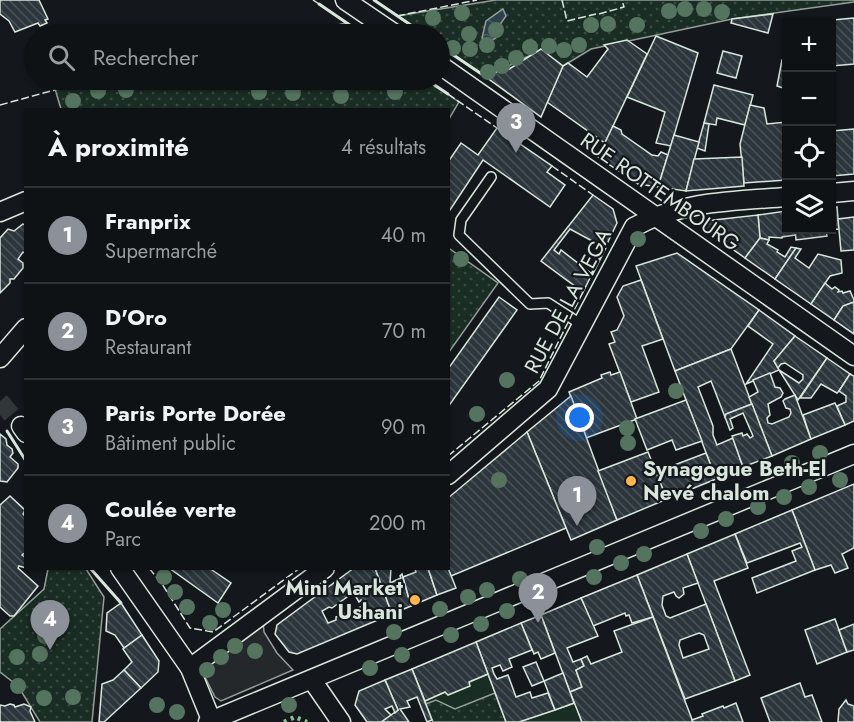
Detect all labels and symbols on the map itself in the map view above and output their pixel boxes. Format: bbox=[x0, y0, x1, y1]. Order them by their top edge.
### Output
pin: 3 bbox=[496, 104, 536, 153]
street label: RUE ROTTEMBOURG bbox=[574, 126, 746, 258]
street label: RUE DE LA VEGA bbox=[517, 223, 619, 379]
your location bbox=[565, 403, 594, 432]
place label: Synagogue Beth-El Nevé chalom bbox=[643, 454, 826, 508]
marker: Synagogue Beth-El Nevé chalom bbox=[624, 474, 638, 488]
pin: 1 bbox=[558, 476, 596, 526]
place label: Mini Market Ushani bbox=[285, 573, 403, 627]
pin: 2 bbox=[518, 574, 558, 623]
marker: Mini Market Ushani bbox=[408, 593, 422, 607]
pin: 4 bbox=[31, 600, 70, 650]

